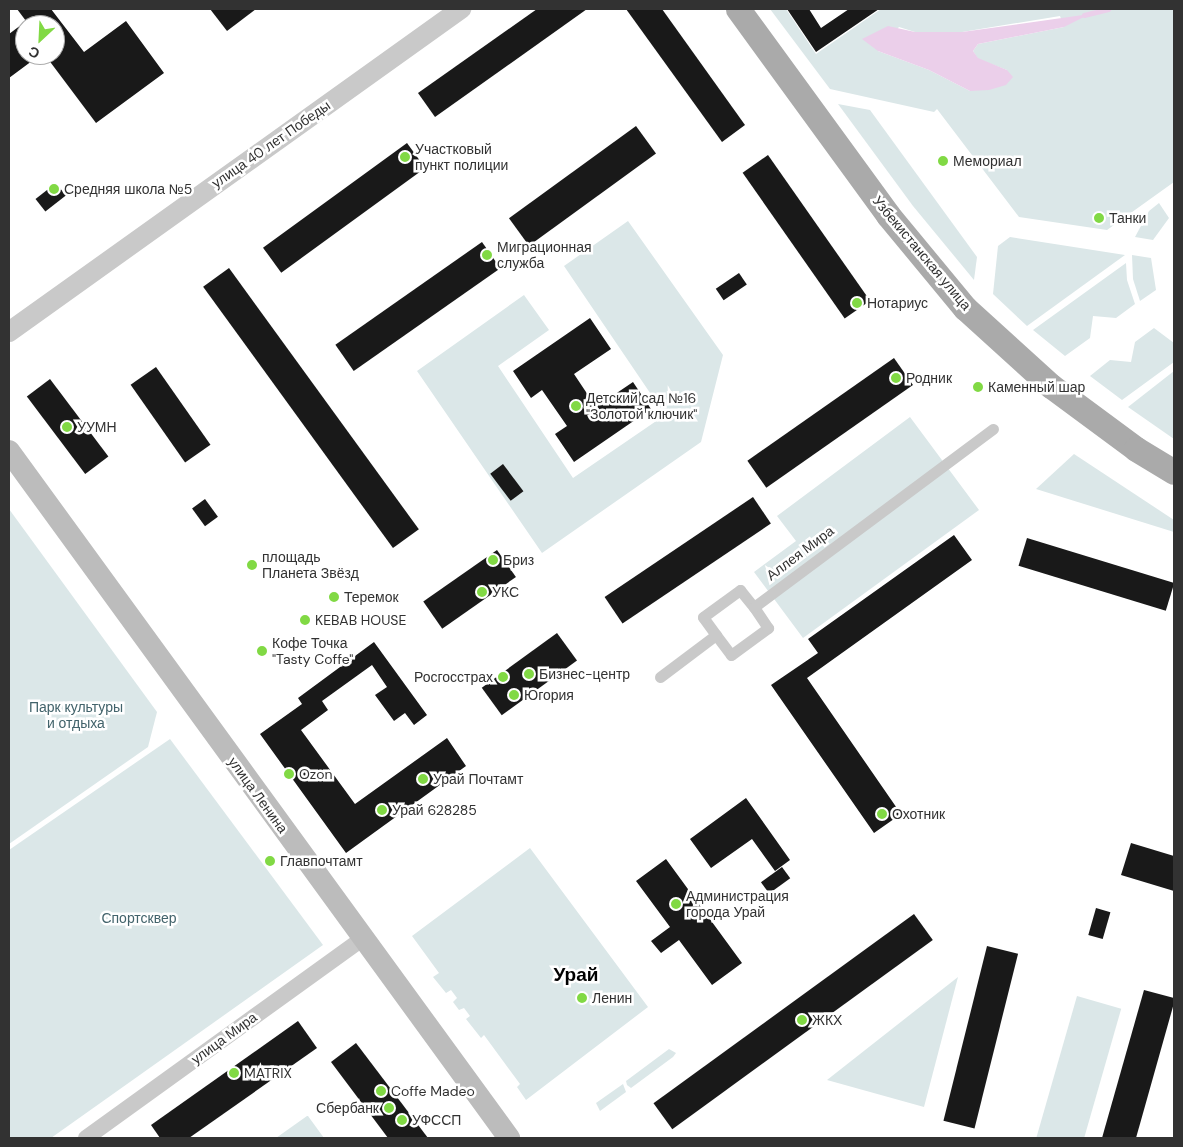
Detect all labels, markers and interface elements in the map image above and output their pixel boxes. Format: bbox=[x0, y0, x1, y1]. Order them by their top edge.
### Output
north arrow bbox=[15, 15, 65, 65]
text: С bbox=[26, 42, 42, 63]
street label: улица 40 лет Победы bbox=[208, 97, 334, 191]
place label: Участковый пункт полиции bbox=[415, 141, 508, 174]
marker: Участковый пункт полиции bbox=[399, 151, 411, 163]
place label: Мемориал bbox=[953, 153, 1022, 169]
marker: Мемориал bbox=[937, 155, 949, 167]
place label: Средняя школа №5 bbox=[64, 181, 192, 197]
marker: Средняя школа №5 bbox=[48, 183, 60, 195]
street label: Узбекистанская улица bbox=[869, 193, 975, 313]
place label: Танки bbox=[1109, 210, 1146, 226]
marker: Танки bbox=[1093, 212, 1105, 224]
place label: Миграционная служба bbox=[497, 239, 592, 272]
marker: Миграционная служба bbox=[481, 249, 493, 261]
place label: Нотариус bbox=[867, 295, 928, 311]
marker: Нотариус bbox=[851, 297, 863, 309]
place label: Родник bbox=[906, 370, 952, 386]
marker: Родник bbox=[890, 372, 902, 384]
place label: Каменный шар bbox=[988, 379, 1085, 395]
marker: Каменный шар bbox=[972, 381, 984, 393]
place label: Детский сад №16 "Золотой ключик" bbox=[586, 390, 697, 422]
marker: Детский сад №16 "Золотой ключик" bbox=[570, 400, 582, 412]
place label: УУМН bbox=[77, 419, 117, 435]
marker: УУМН bbox=[61, 421, 73, 433]
street label: Аллея Мира bbox=[763, 522, 837, 584]
place label: площадь Планета Звёзд bbox=[262, 549, 359, 582]
place label: Бриз bbox=[503, 552, 534, 568]
marker: Бриз bbox=[487, 554, 499, 566]
marker: площадь Планета Звёзд bbox=[246, 559, 258, 571]
place label: УКС bbox=[492, 584, 519, 600]
marker: УКС bbox=[476, 586, 488, 598]
place label: Теремок bbox=[344, 589, 399, 605]
marker: Теремок bbox=[328, 591, 340, 603]
place label: KEBAB HOUSE bbox=[315, 612, 406, 628]
marker: KEBAB HOUSE bbox=[299, 614, 311, 626]
place label: Кофе Точка "Tasty Coffe" bbox=[272, 635, 353, 668]
marker: Кофе Точка "Tasty Coffe" bbox=[256, 645, 268, 657]
place label: Бизнес-центр bbox=[539, 666, 630, 682]
marker: Бизнес-центр bbox=[523, 668, 535, 680]
place label: Росгосстрах bbox=[414, 669, 493, 685]
marker: Росгосстрах bbox=[497, 671, 509, 683]
place label: Югория bbox=[524, 687, 574, 703]
marker: Югория bbox=[508, 689, 520, 701]
park label: Парк культуры и отдыха bbox=[29, 699, 123, 732]
street label: улица Ленина bbox=[225, 754, 291, 836]
place label: Ozon bbox=[299, 766, 333, 782]
marker: Ozon bbox=[283, 768, 295, 780]
place label: Урай Почтамт bbox=[433, 771, 523, 787]
marker: Урай Почтамт bbox=[417, 773, 429, 785]
place label: Урай 628285 bbox=[392, 802, 477, 818]
marker: Урай 628285 bbox=[376, 804, 388, 816]
place label: Охотник bbox=[892, 806, 945, 822]
marker: Охотник bbox=[876, 808, 888, 820]
place label: Главпочтамт bbox=[280, 853, 363, 869]
marker: Главпочтамт bbox=[264, 855, 276, 867]
place label: Администрация города Урай bbox=[686, 888, 789, 920]
marker: Администрация города Урай bbox=[670, 898, 682, 910]
park label: Спортсквер bbox=[101, 910, 177, 926]
district label: Урай bbox=[554, 964, 598, 986]
place label: Ленин bbox=[592, 990, 632, 1006]
marker: Ленин bbox=[576, 992, 588, 1004]
street label: улица Мира bbox=[188, 1008, 260, 1068]
place label: ЖКХ bbox=[812, 1012, 842, 1028]
marker: ЖКХ bbox=[796, 1014, 808, 1026]
place label: MATRIX bbox=[244, 1065, 292, 1081]
marker: MATRIX bbox=[228, 1067, 240, 1079]
place label: Coffe Madeo bbox=[391, 1083, 475, 1099]
marker: Coffe Madeo bbox=[375, 1085, 387, 1097]
place label: Сбербанк bbox=[316, 1100, 379, 1116]
marker: Сбербанк bbox=[383, 1102, 395, 1114]
place label: УФССП bbox=[412, 1112, 461, 1128]
marker: УФССП bbox=[396, 1114, 408, 1126]

